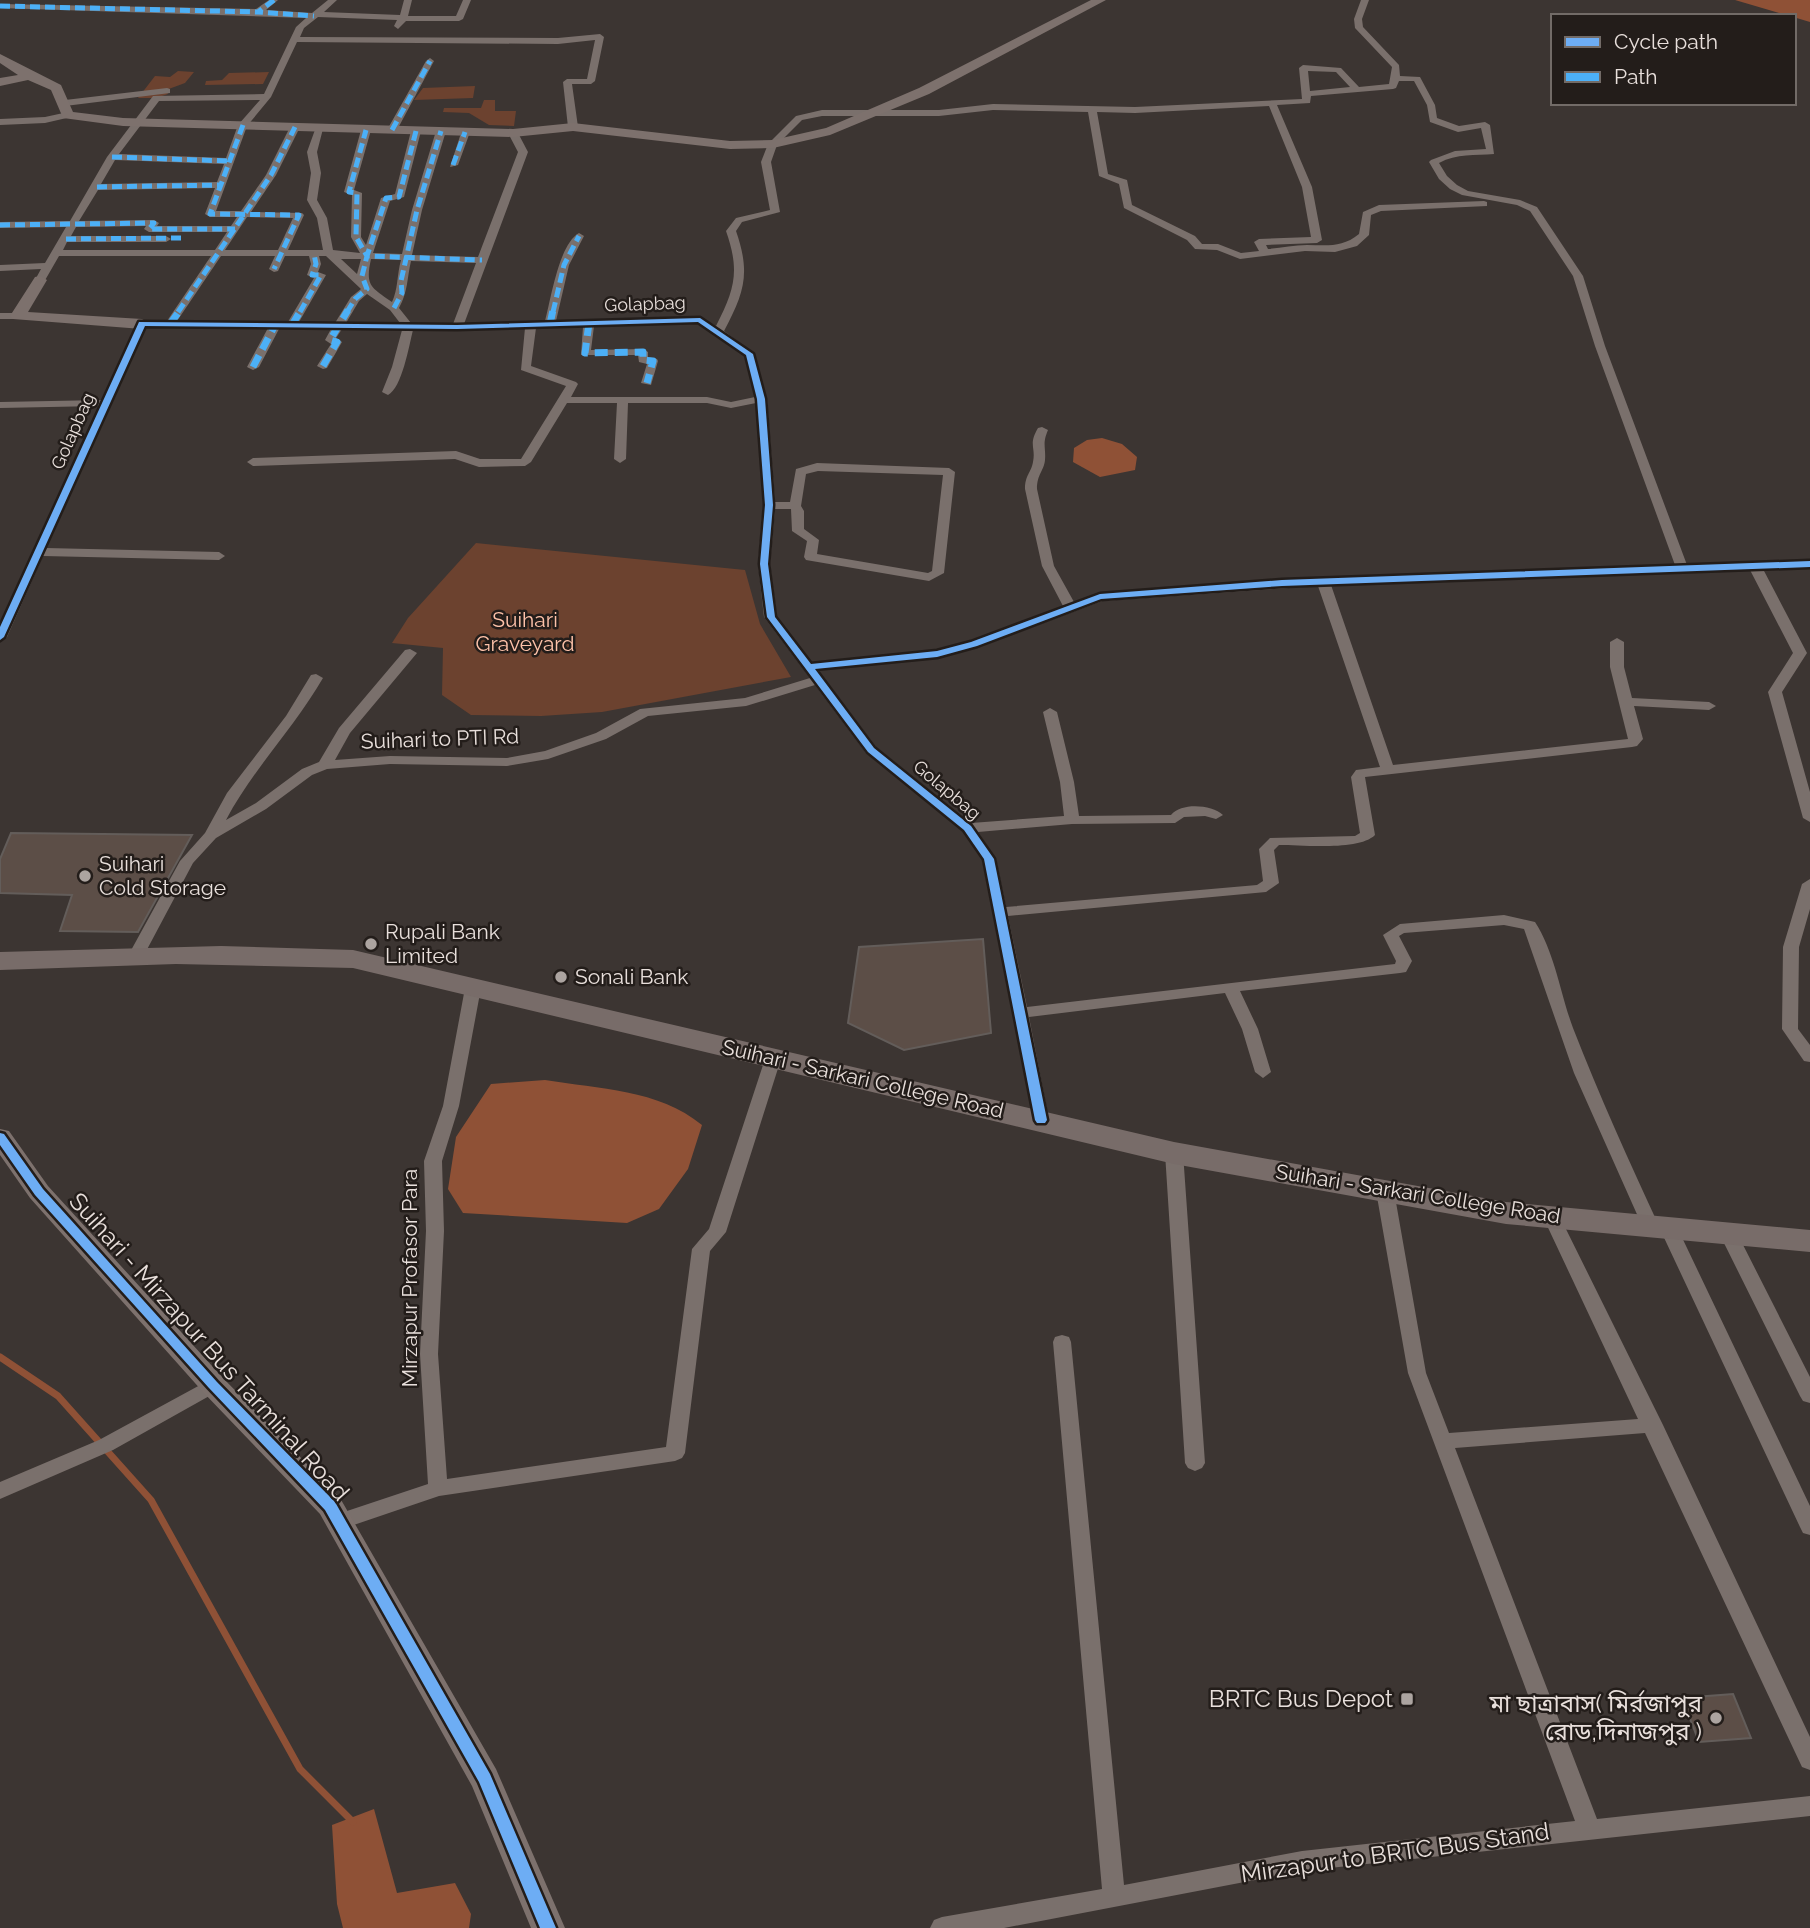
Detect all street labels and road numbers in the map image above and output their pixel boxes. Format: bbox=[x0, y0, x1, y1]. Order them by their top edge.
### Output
street label: Golapbag bbox=[604, 292, 686, 315]
street label: Golapbag bbox=[46, 389, 99, 472]
street label: Suihari to PTI Rd bbox=[360, 723, 520, 754]
street label: Golapbag bbox=[909, 755, 985, 824]
street label: Suihari - Sarkari College Road bbox=[720, 1034, 1006, 1123]
street label: Suihari - Sarkari College Road bbox=[1274, 1159, 1562, 1228]
street label: Mirzapur Profasor Para bbox=[397, 1169, 422, 1387]
street label: Suihari - Mirzapur Bus Tarminal Road bbox=[63, 1187, 355, 1507]
street label: Mirzapur to BRTC Bus Stand bbox=[1239, 1816, 1551, 1889]

